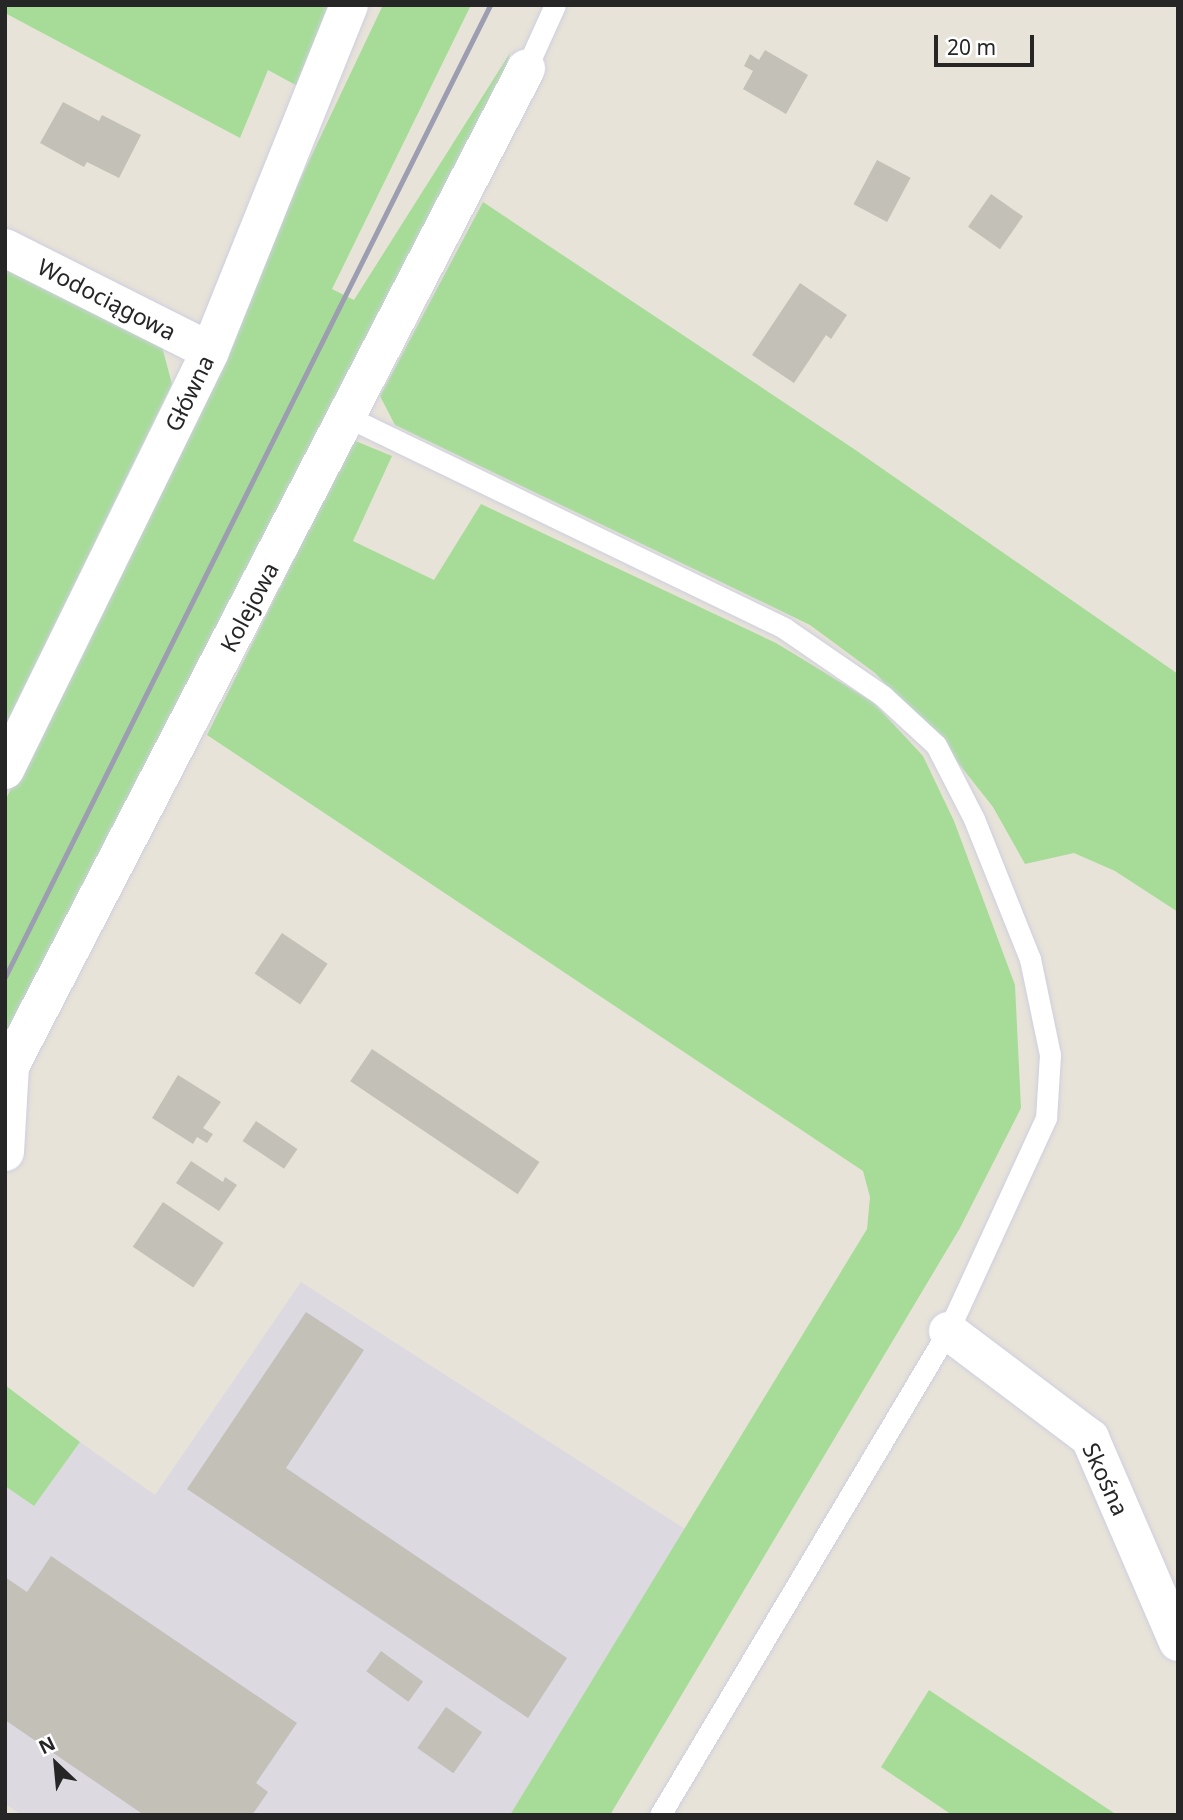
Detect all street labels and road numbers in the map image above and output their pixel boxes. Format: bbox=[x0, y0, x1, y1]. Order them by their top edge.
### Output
street label: Wodociągowa bbox=[33, 252, 181, 346]
street label: Główna bbox=[159, 350, 219, 436]
street label: Kolejowa bbox=[214, 558, 284, 656]
street label: Skośna bbox=[1077, 1438, 1135, 1520]

